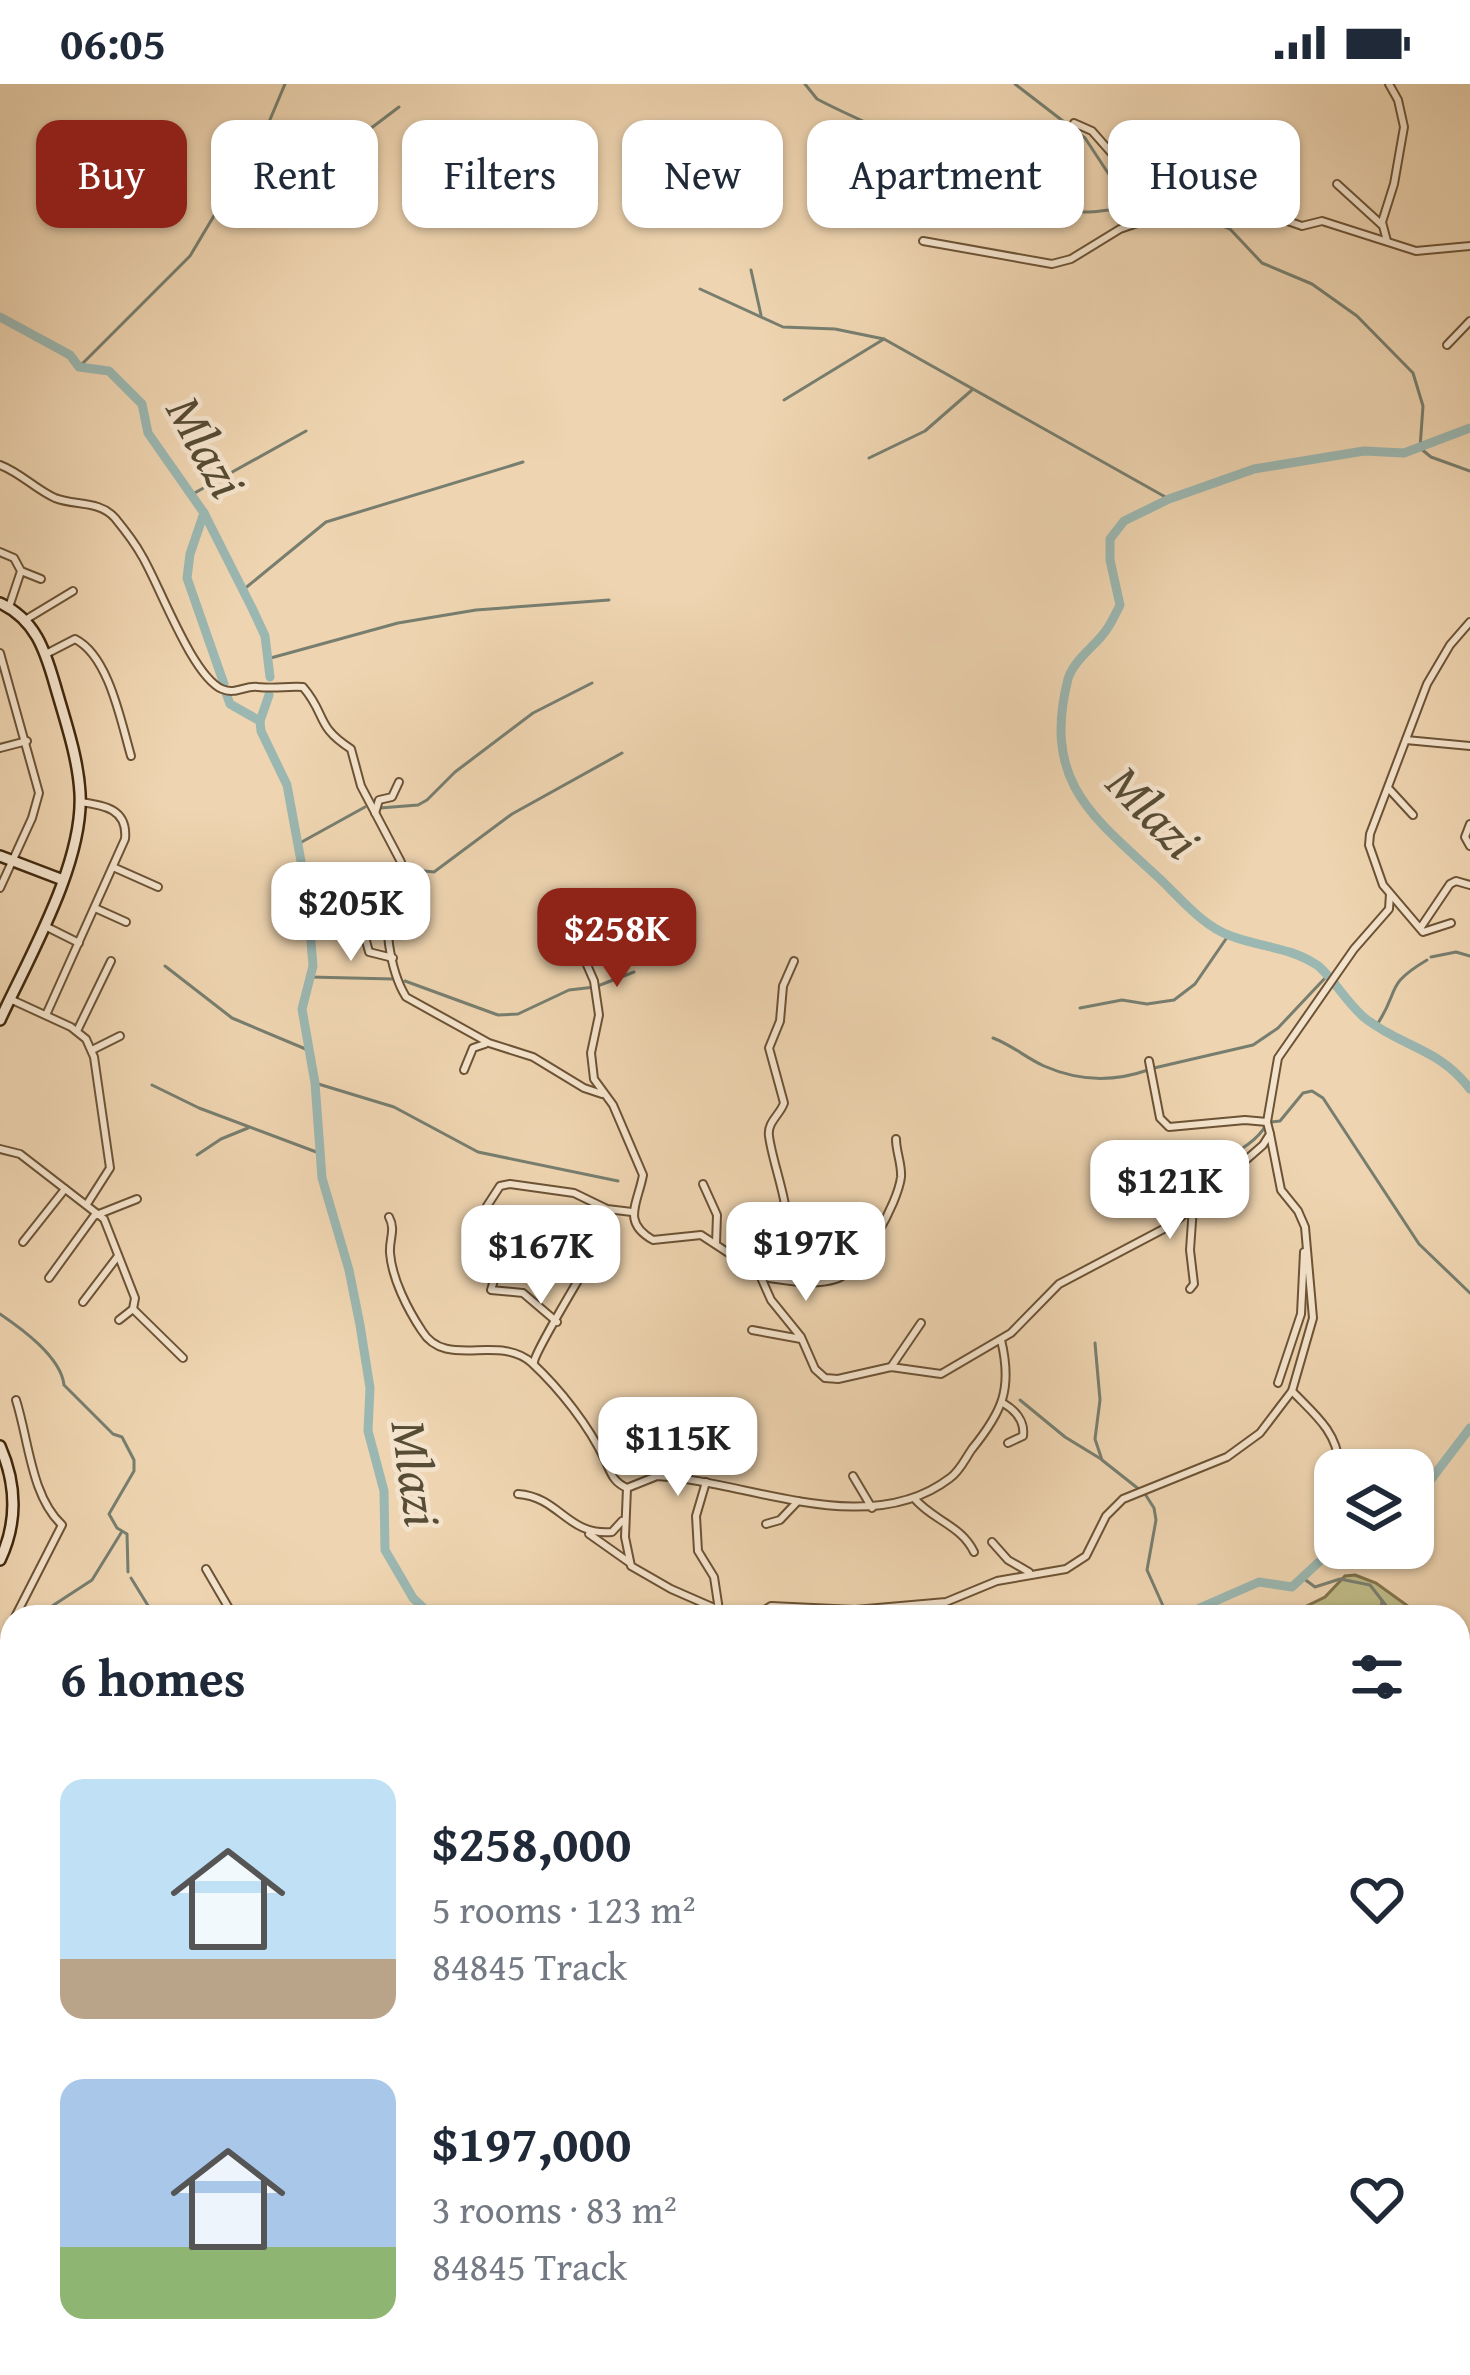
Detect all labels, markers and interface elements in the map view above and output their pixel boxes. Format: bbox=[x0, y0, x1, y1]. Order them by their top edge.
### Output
text: 06:05 bbox=[60, 10, 166, 75]
chip: Buy bbox=[36, 120, 187, 228]
chip: Rent bbox=[211, 120, 378, 228]
chip: Filters bbox=[402, 120, 598, 228]
chip: New bbox=[622, 120, 783, 228]
chip: Apartment bbox=[807, 120, 1084, 228]
chip: House bbox=[1108, 120, 1300, 228]
water label: Mlazi bbox=[148, 381, 266, 511]
water label: Mlazi bbox=[1090, 747, 1218, 875]
pin: $205K bbox=[267, 862, 435, 964]
text: $205K bbox=[298, 872, 404, 929]
pin: $258K bbox=[533, 888, 701, 990]
text: $258K bbox=[564, 898, 670, 955]
pin: $121K bbox=[1086, 1140, 1254, 1242]
text: $121K bbox=[1117, 1150, 1223, 1207]
pin: $197K bbox=[722, 1202, 890, 1304]
pin: $167K bbox=[457, 1205, 625, 1307]
text: $197K bbox=[753, 1212, 859, 1269]
text: $167K bbox=[488, 1215, 594, 1272]
pin: $115K bbox=[594, 1397, 762, 1499]
text: $115K bbox=[625, 1407, 731, 1464]
water label: Mlazi bbox=[372, 1415, 462, 1531]
map controls bbox=[1314, 1449, 1434, 1569]
button: layers bbox=[1314, 1449, 1434, 1569]
text: 6 homes bbox=[60, 1640, 246, 1715]
icon: filters bbox=[1344, 1644, 1410, 1710]
text: $258,000 bbox=[432, 1805, 631, 1880]
icon: home bbox=[156, 1827, 300, 1971]
icon: heart bbox=[1344, 1866, 1410, 1932]
text: 5 rooms · 123 m² bbox=[432, 1880, 696, 1937]
text: 84845 Track bbox=[432, 1937, 627, 1994]
text: $197,000 bbox=[432, 2105, 631, 2180]
icon: home bbox=[156, 2127, 300, 2271]
icon: heart bbox=[1344, 2166, 1410, 2232]
text: 3 rooms · 83 m² bbox=[432, 2180, 677, 2237]
text: 84845 Track bbox=[432, 2237, 627, 2294]

